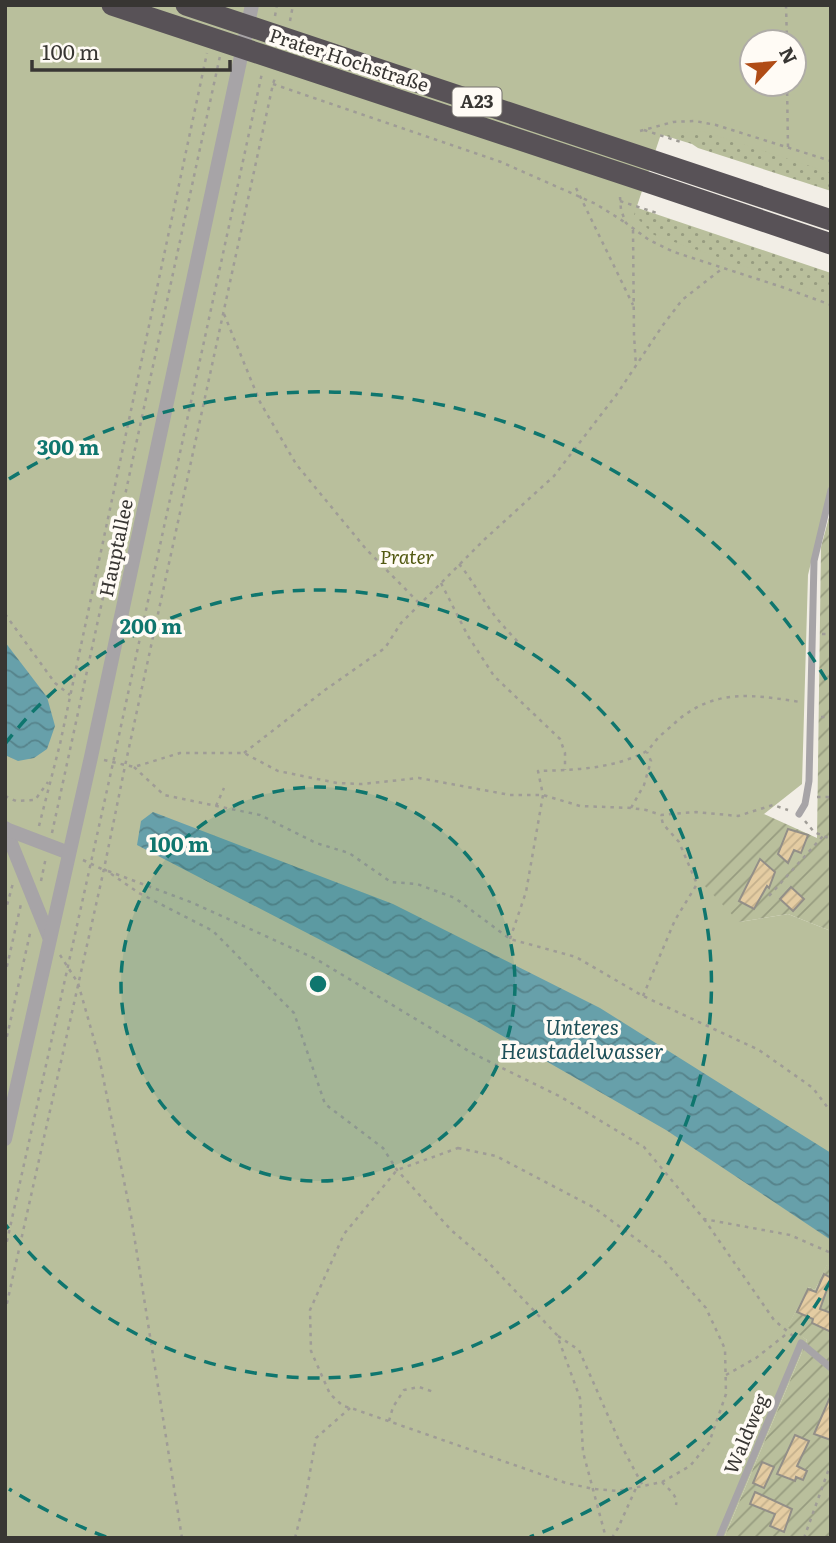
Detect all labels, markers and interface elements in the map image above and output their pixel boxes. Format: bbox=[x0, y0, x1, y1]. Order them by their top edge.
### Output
street label: Prater Hochstraße bbox=[266, 20, 433, 98]
scale bar bbox=[32, 28, 229, 72]
north arrow bbox=[738, 28, 808, 98]
text: 100 m bbox=[42, 35, 99, 66]
text: N bbox=[773, 42, 805, 68]
road number: A23 bbox=[452, 88, 502, 116]
text: 300 m bbox=[37, 430, 99, 461]
street label: Hauptallee bbox=[91, 496, 139, 599]
park label: Prater bbox=[380, 542, 434, 570]
text: 200 m bbox=[120, 609, 182, 640]
text: 100 m bbox=[149, 827, 209, 858]
centre of rings bbox=[306, 972, 330, 996]
water label: Unteres Heustadelwasser bbox=[500, 1010, 664, 1065]
street label: Waldweg bbox=[716, 1389, 775, 1478]

